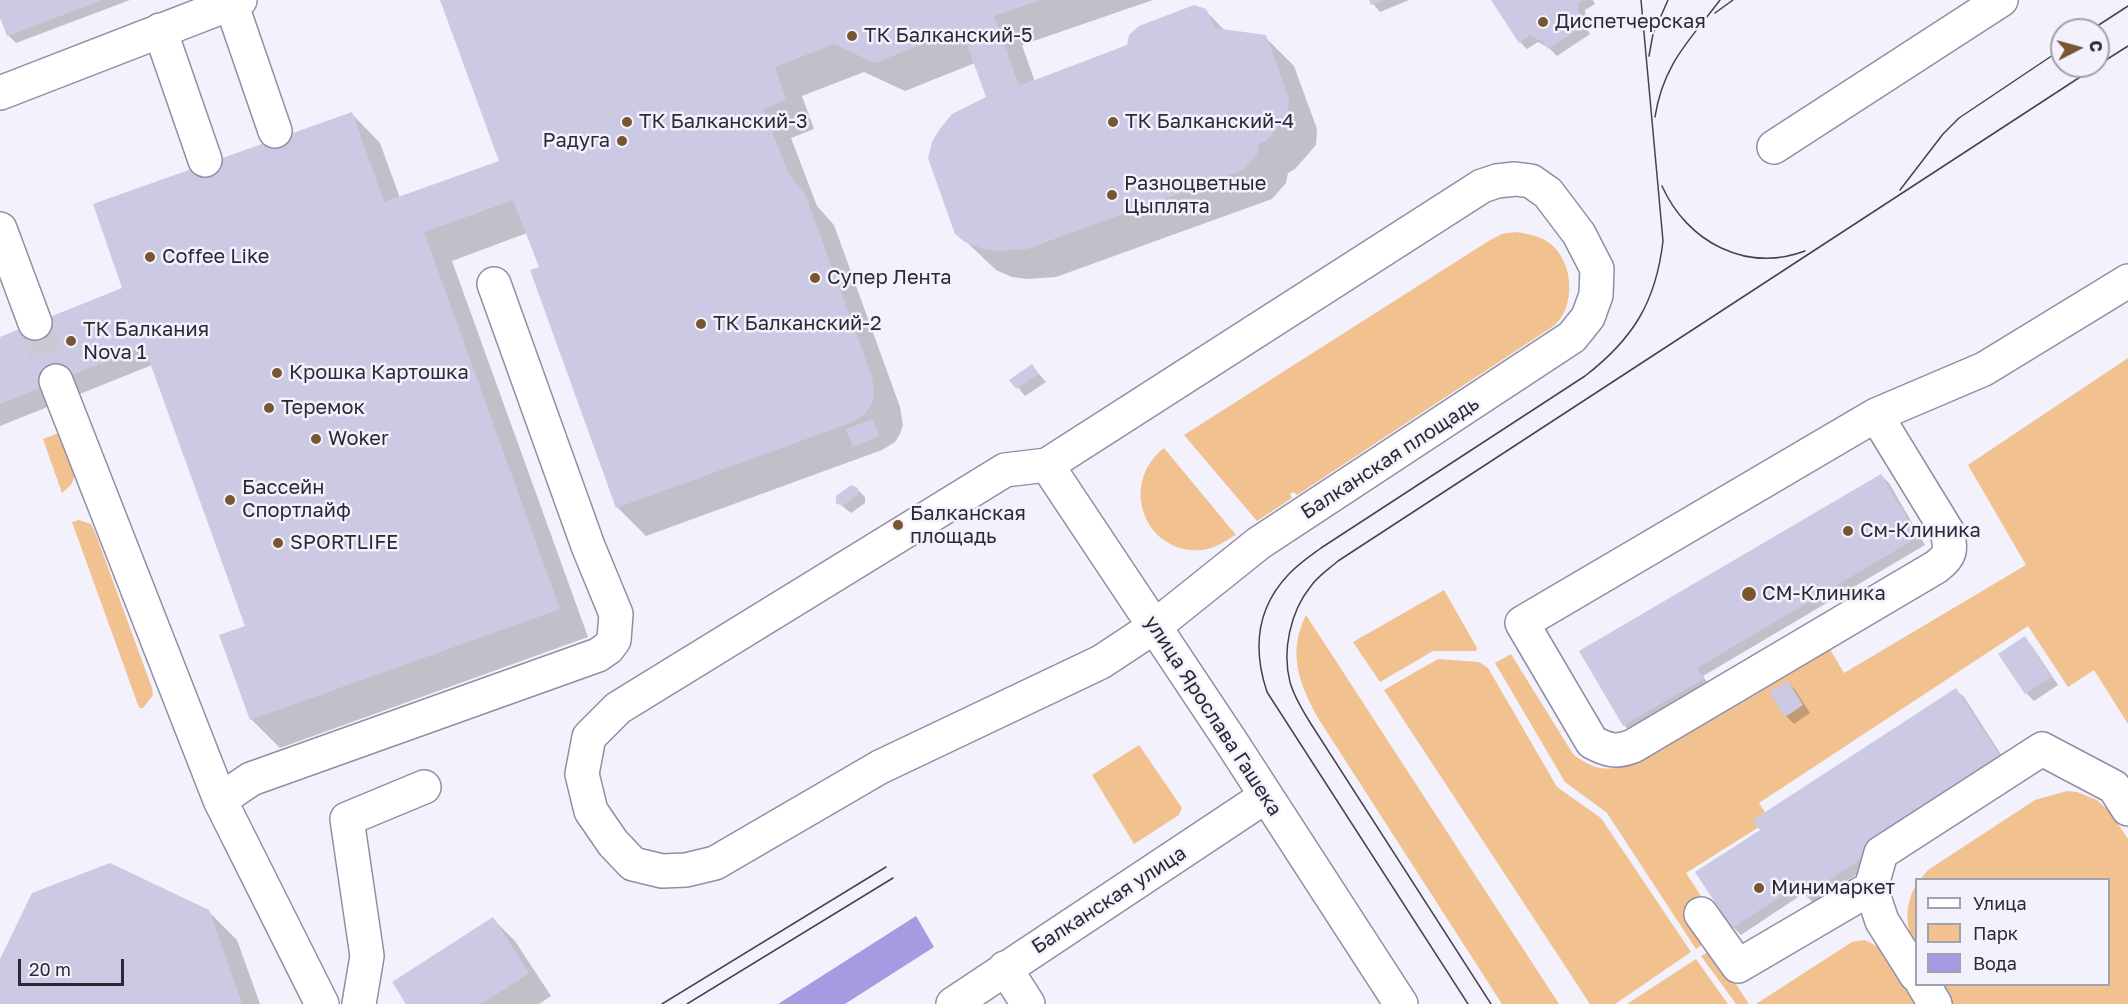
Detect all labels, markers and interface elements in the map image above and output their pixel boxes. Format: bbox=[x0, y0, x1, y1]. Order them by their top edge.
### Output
place label: Диспетчерская bbox=[1555, 10, 1706, 34]
marker: Диспетчерская bbox=[1536, 15, 1550, 29]
north arrow bbox=[2050, 18, 2110, 78]
place label: ТК Балканский-5 bbox=[864, 24, 1032, 48]
marker: ТК Балканский-5 bbox=[845, 29, 859, 43]
text: С bbox=[2085, 40, 2106, 53]
place label: ТК Балканский-3 bbox=[639, 110, 808, 134]
place label: ТК Балканский-4 bbox=[1125, 110, 1294, 134]
marker: ТК Балканский-3 bbox=[620, 115, 634, 129]
marker: ТК Балканский-4 bbox=[1106, 115, 1120, 129]
place label: Радуга bbox=[542, 129, 610, 153]
marker: Радуга bbox=[615, 134, 629, 148]
place label: Разноцветные Цыплята bbox=[1124, 172, 1266, 219]
marker: Разноцветные Цыплята bbox=[1105, 188, 1119, 202]
place label: Coffee Like bbox=[162, 245, 269, 269]
marker: Coffee Like bbox=[143, 250, 157, 264]
place label: Супер Лента bbox=[827, 266, 951, 290]
marker: Супер Лента bbox=[808, 271, 822, 285]
place label: ТК Балканский-2 bbox=[713, 312, 881, 336]
marker: ТК Балканский-2 bbox=[694, 317, 708, 331]
place label: ТК Балкания Nova 1 bbox=[83, 318, 209, 365]
marker: ТК Балкания Nova 1 bbox=[64, 334, 78, 348]
place label: Крошка Картошка bbox=[289, 361, 469, 385]
marker: Крошка Картошка bbox=[270, 366, 284, 380]
street label: Балканская площадь bbox=[1296, 391, 1484, 525]
place label: Теремок bbox=[281, 396, 365, 420]
marker: Теремок bbox=[262, 401, 276, 415]
place label: Woker bbox=[328, 427, 389, 451]
marker: Woker bbox=[309, 432, 323, 446]
place label: Бассейн Спортлайф bbox=[242, 476, 351, 523]
marker: Бассейн Спортлайф bbox=[223, 493, 237, 507]
place label: Балканская площадь bbox=[910, 502, 1026, 549]
marker: Балканская площадь bbox=[891, 518, 905, 532]
place label: См-Клиника bbox=[1860, 519, 1981, 543]
marker: См-Клиника bbox=[1841, 524, 1855, 538]
place label: SPORTLIFE bbox=[290, 531, 398, 555]
marker: SPORTLIFE bbox=[271, 536, 285, 550]
place label: СМ-Клиника bbox=[1762, 582, 1886, 606]
marker: СМ-Клиника bbox=[1740, 585, 1758, 603]
street label: улица Ярослава Гашека bbox=[1139, 611, 1287, 821]
street label: Балканская улица bbox=[1027, 841, 1191, 959]
place label: Минимаркет bbox=[1771, 876, 1895, 900]
legend bbox=[1915, 878, 2110, 986]
marker: Минимаркет bbox=[1752, 881, 1766, 895]
text: Улица bbox=[1973, 892, 2027, 914]
text: Парк bbox=[1973, 922, 2018, 944]
scale bar bbox=[21, 947, 128, 985]
text: Вода bbox=[1973, 952, 2017, 974]
text: 20 m bbox=[29, 958, 71, 980]

